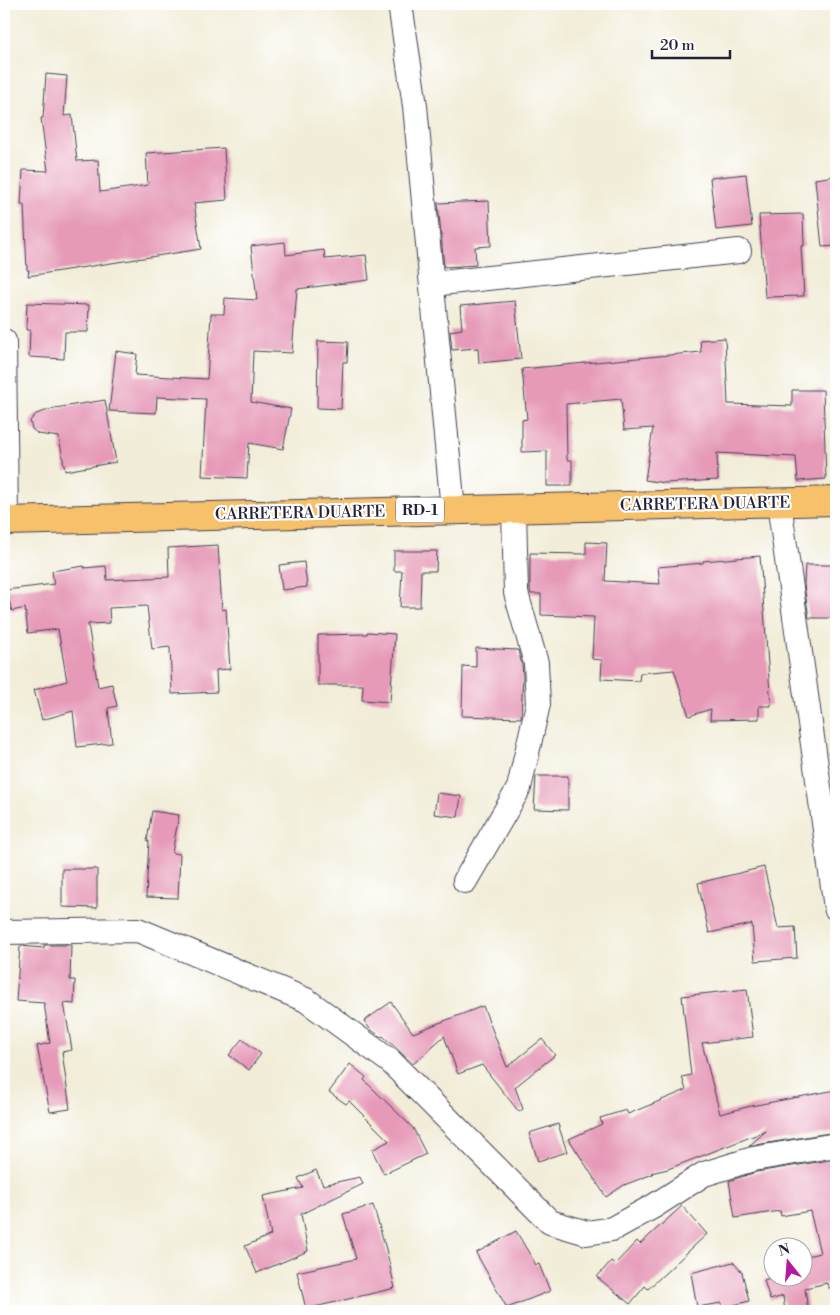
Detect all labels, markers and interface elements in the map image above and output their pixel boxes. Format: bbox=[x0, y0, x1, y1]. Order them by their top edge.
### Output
scale bar bbox=[652, 28, 730, 60]
text: 20 m bbox=[660, 36, 695, 55]
street label: CARRETERA DUARTE bbox=[620, 493, 790, 515]
road number: RD-1 bbox=[396, 498, 444, 522]
street label: CARRETERA DUARTE bbox=[215, 502, 385, 524]
north arrow bbox=[762, 1238, 812, 1288]
text: N bbox=[777, 1240, 792, 1261]

